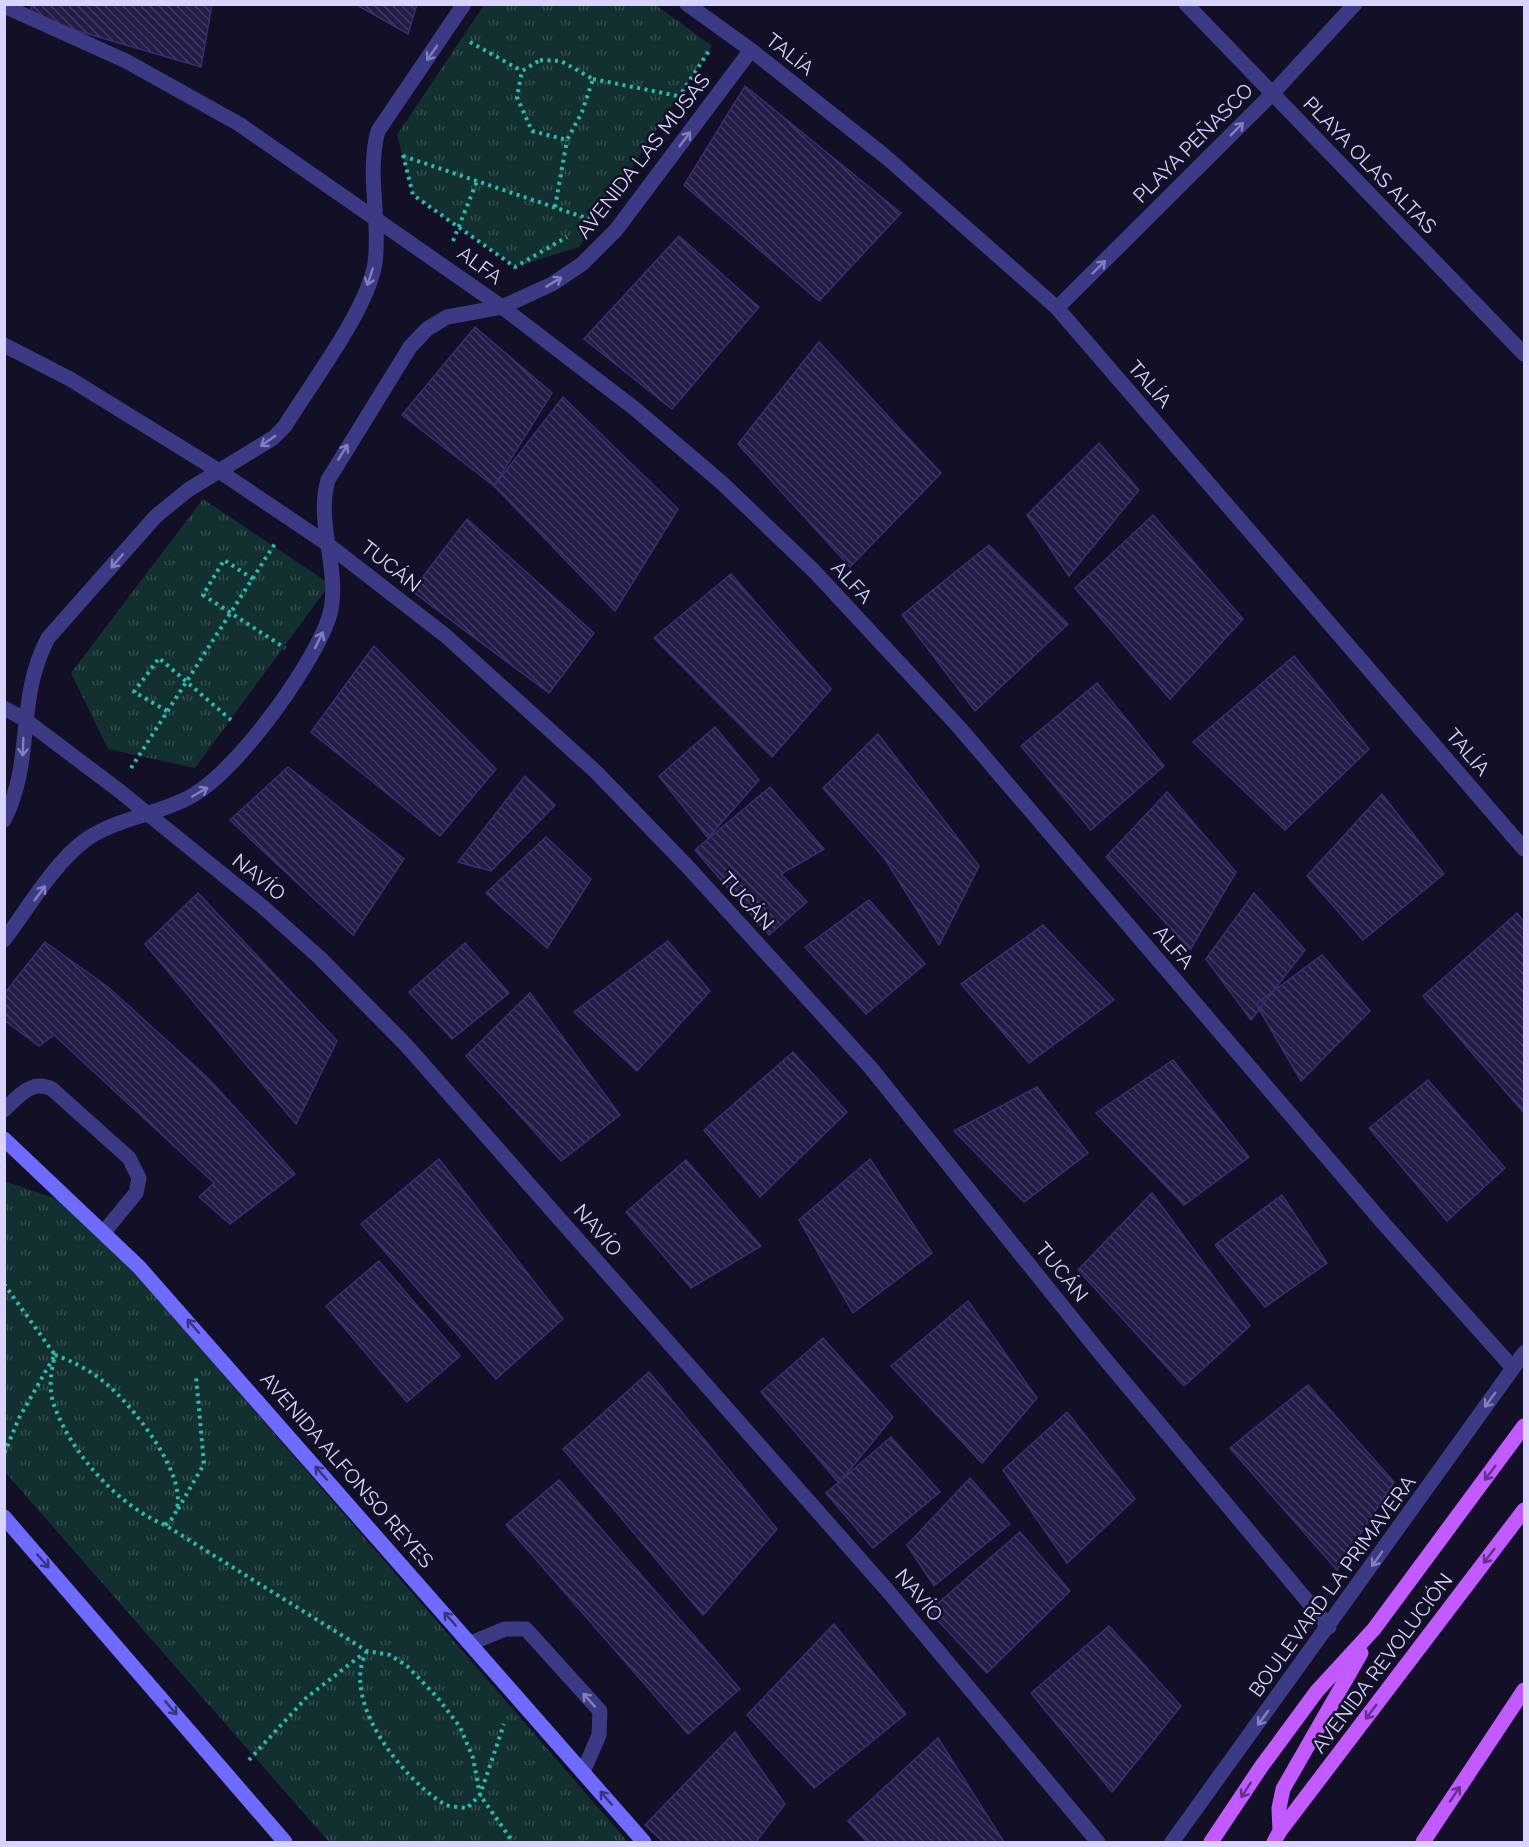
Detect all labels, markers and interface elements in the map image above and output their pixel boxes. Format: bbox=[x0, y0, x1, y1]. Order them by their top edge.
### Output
street label: TALÍA bbox=[761, 28, 819, 81]
one-way arrow bbox=[426, 45, 438, 61]
street label: AVENIDA LAS MUSAS bbox=[571, 69, 715, 243]
street label: PLAYA PEÑASCO bbox=[1128, 78, 1258, 208]
street label: PLAYA OLAS ALTAS bbox=[1298, 91, 1442, 239]
one-way arrow bbox=[1229, 121, 1244, 136]
one-way arrow bbox=[678, 132, 691, 148]
street label: ALFA bbox=[453, 241, 507, 289]
one-way arrow bbox=[1091, 259, 1106, 274]
one-way arrow bbox=[364, 267, 375, 286]
one-way arrow bbox=[545, 276, 562, 288]
street label: TALÍA bbox=[1123, 356, 1177, 413]
one-way arrow bbox=[260, 435, 277, 447]
one-way arrow bbox=[336, 444, 349, 461]
street label: TUCÁN bbox=[356, 535, 426, 597]
one-way arrow bbox=[110, 553, 123, 569]
street label: ALFA bbox=[826, 556, 878, 609]
one-way arrow bbox=[314, 631, 325, 649]
street label: TALÍA bbox=[1441, 724, 1495, 781]
one-way arrow bbox=[17, 736, 29, 756]
one-way arrow bbox=[191, 786, 208, 798]
street label: NAVÍO bbox=[228, 848, 290, 906]
street label: TUCÁN bbox=[715, 867, 779, 935]
one-way arrow bbox=[33, 885, 46, 901]
street label: ALFA bbox=[1149, 921, 1200, 974]
street label: NAVÍO bbox=[569, 1199, 627, 1261]
street label: TUCÁN bbox=[1031, 1237, 1093, 1307]
one-way arrow bbox=[186, 1319, 200, 1334]
street label: AVENIDA ALFONSO REYES bbox=[255, 1367, 439, 1573]
one-way arrow bbox=[1484, 1392, 1497, 1408]
one-way arrow bbox=[1483, 1465, 1496, 1481]
one-way arrow bbox=[314, 1466, 328, 1481]
street label: BOULEVARD LA PRIMAVERA bbox=[1244, 1470, 1421, 1701]
one-way arrow bbox=[1483, 1548, 1495, 1564]
one-way arrow bbox=[1371, 1551, 1383, 1567]
one-way arrow bbox=[36, 1553, 50, 1568]
street label: NAVÍO bbox=[890, 1564, 948, 1626]
street label: AVENIDA REVOLUCIÓN bbox=[1307, 1568, 1457, 1758]
one-way arrow bbox=[443, 1612, 457, 1627]
one-way arrow bbox=[582, 1692, 596, 1707]
one-way arrow bbox=[164, 1700, 177, 1716]
one-way arrow bbox=[1365, 1703, 1377, 1719]
one-way arrow bbox=[1257, 1709, 1270, 1725]
one-way arrow bbox=[1240, 1781, 1252, 1797]
one-way arrow bbox=[1449, 1786, 1461, 1803]
one-way arrow bbox=[599, 1791, 613, 1806]

